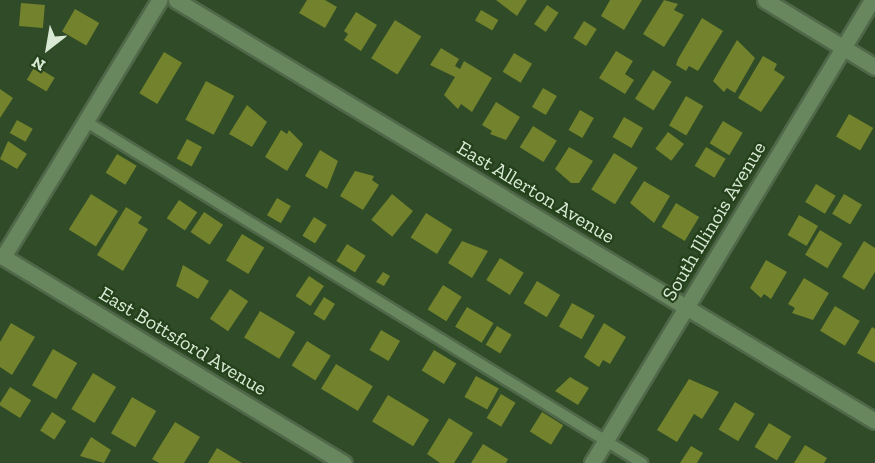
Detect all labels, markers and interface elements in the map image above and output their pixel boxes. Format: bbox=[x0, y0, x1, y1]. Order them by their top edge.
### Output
north arrow bbox=[18, 18, 78, 78]
text: N bbox=[28, 53, 49, 75]
street label: East Allerton Avenue bbox=[452, 135, 620, 249]
street label: South Illinois Avenue bbox=[657, 137, 771, 305]
street label: East Bottsford Avenue bbox=[95, 281, 271, 401]

